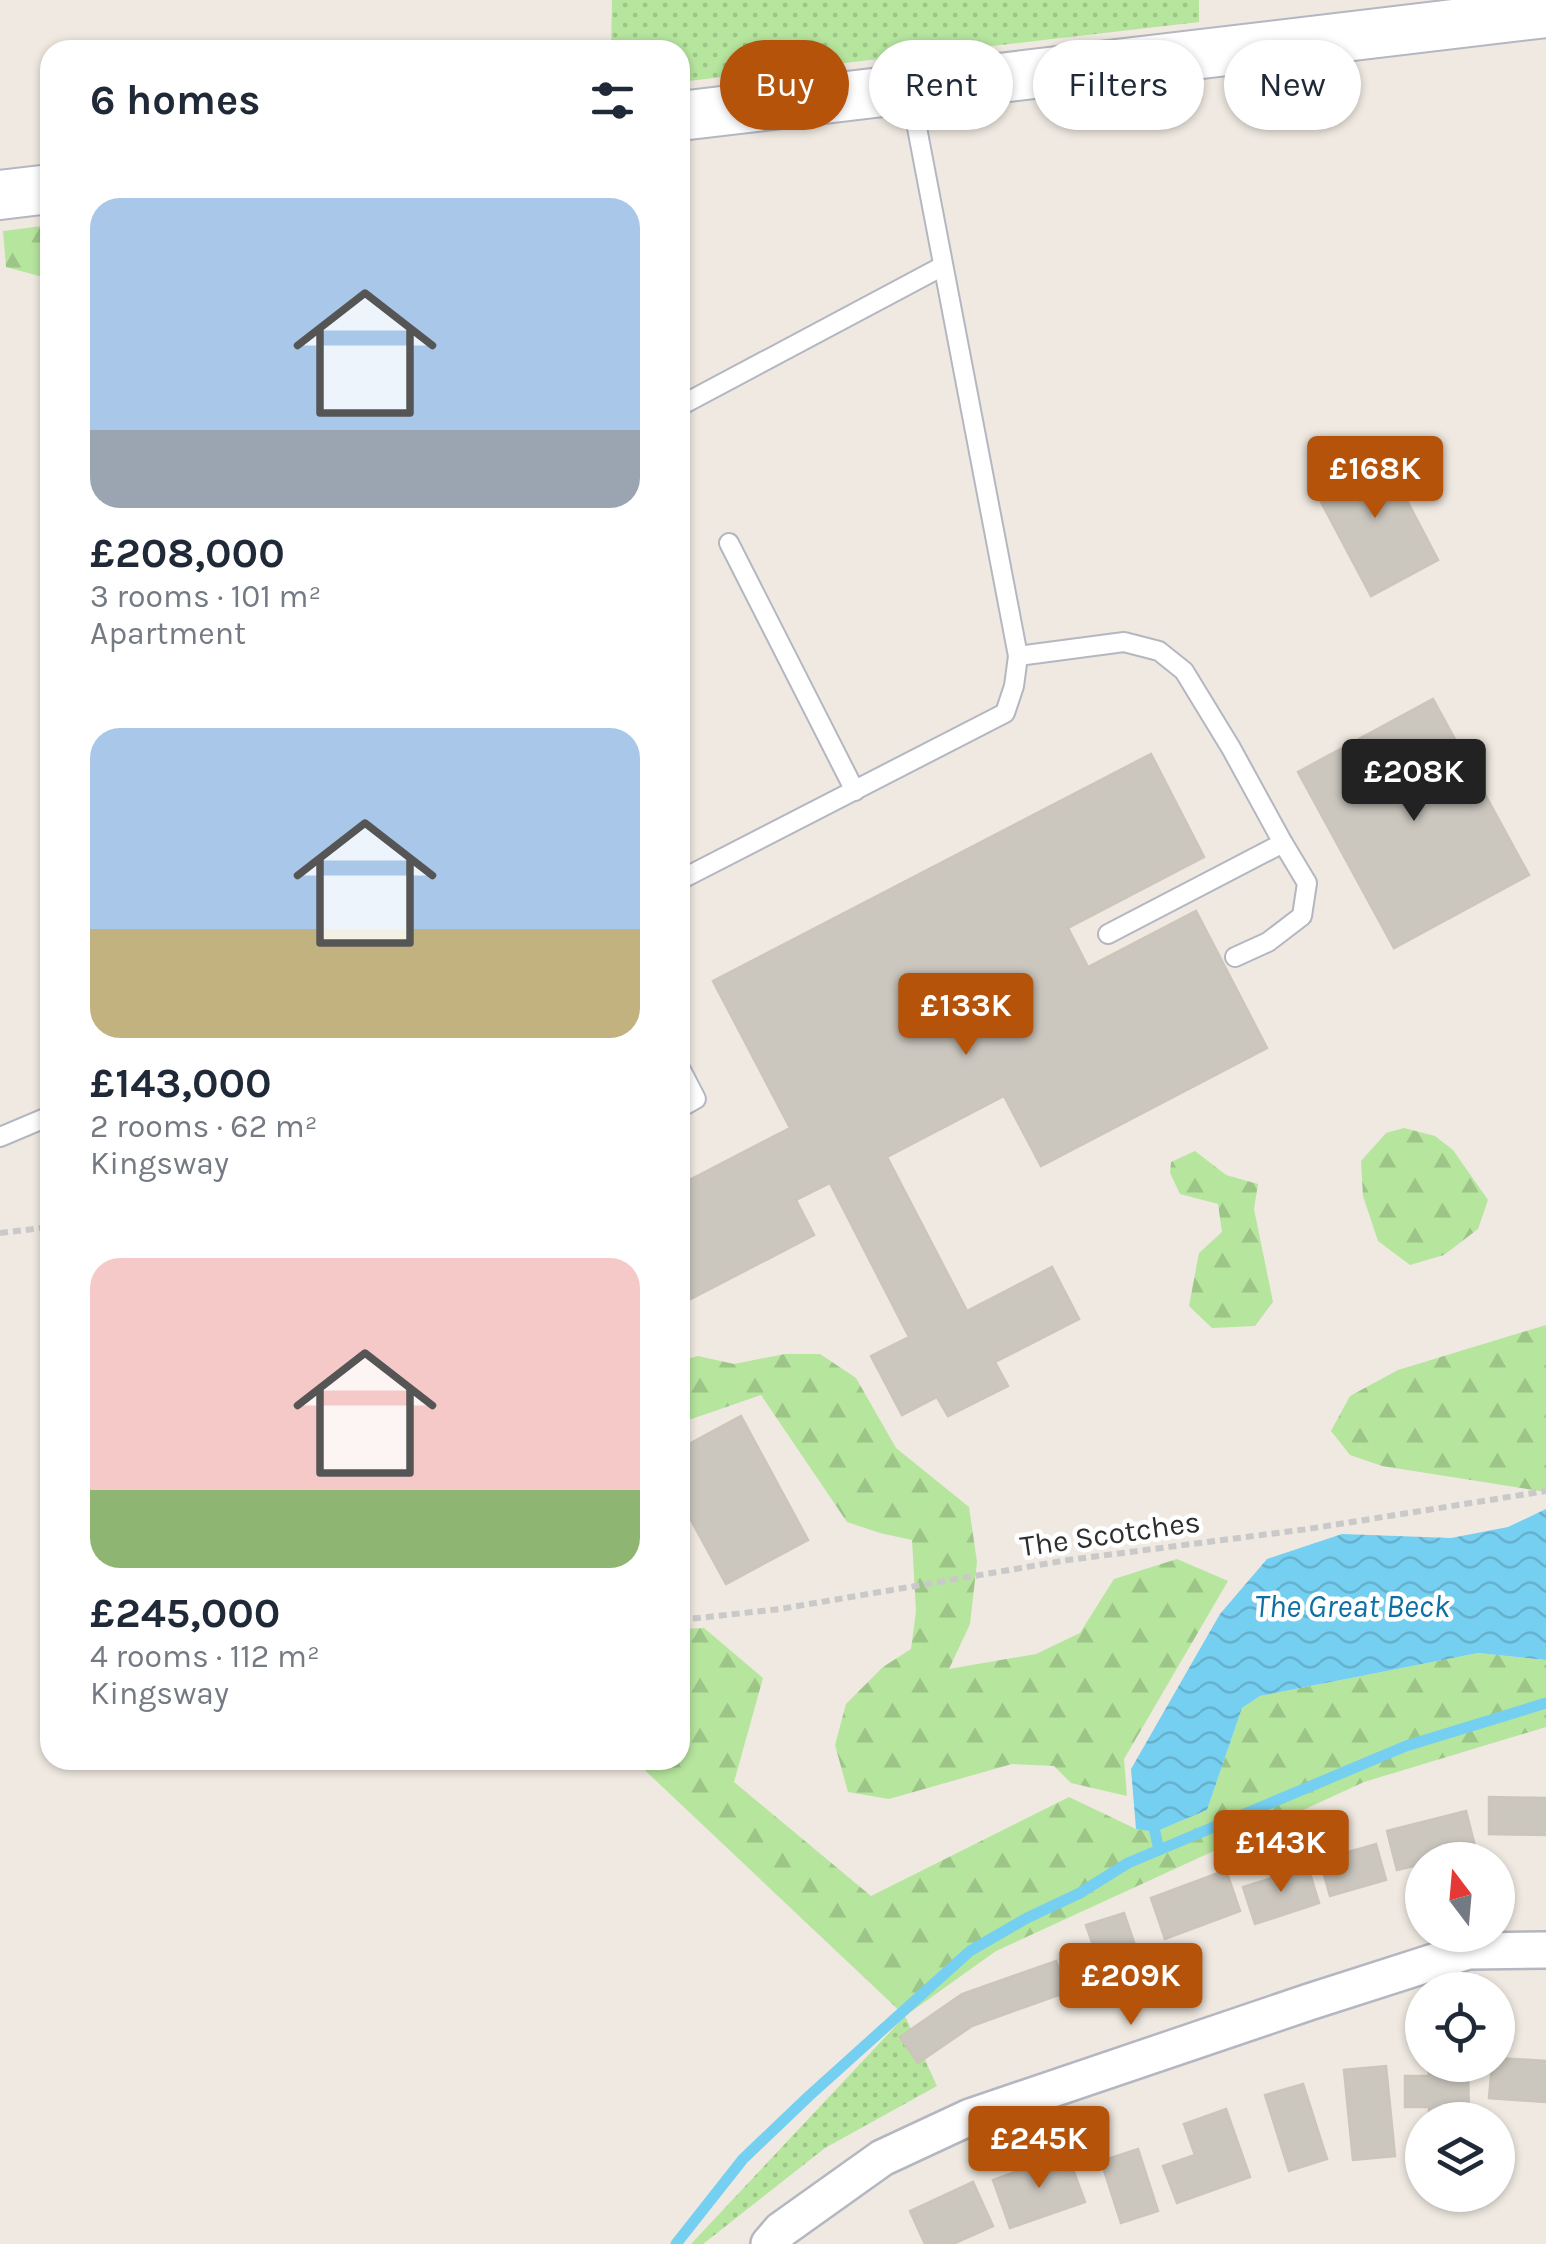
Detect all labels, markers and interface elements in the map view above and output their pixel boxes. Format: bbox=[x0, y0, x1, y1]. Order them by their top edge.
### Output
chip: Buy bbox=[720, 40, 849, 130]
chip: Rent bbox=[869, 40, 1013, 130]
chip: Filters bbox=[1033, 40, 1204, 130]
chip: New bbox=[1224, 40, 1361, 130]
icon: filters bbox=[585, 73, 640, 128]
text: 6 homes bbox=[90, 75, 260, 125]
icon: home bbox=[275, 263, 455, 443]
pin: £168K bbox=[1305, 436, 1445, 521]
text: £168K bbox=[1329, 450, 1421, 487]
text: £208,000 bbox=[90, 528, 285, 578]
text: 3 rooms · 101 m² bbox=[90, 578, 321, 615]
text: Apartment bbox=[90, 615, 246, 652]
pin: £208K bbox=[1344, 739, 1484, 824]
text: £208K bbox=[1364, 753, 1464, 790]
icon: home bbox=[275, 793, 455, 973]
pin: £133K bbox=[896, 973, 1036, 1058]
text: £133K bbox=[920, 987, 1012, 1024]
text: £143,000 bbox=[90, 1058, 272, 1108]
text: 2 rooms · 62 m² bbox=[90, 1108, 318, 1145]
text: Kingsway bbox=[90, 1145, 229, 1182]
icon: home bbox=[275, 1323, 455, 1503]
street label: The Scotches bbox=[1018, 1504, 1202, 1564]
text: £245,000 bbox=[90, 1588, 280, 1638]
water label: The Great Beck bbox=[1254, 1588, 1450, 1625]
text: 4 rooms · 112 m² bbox=[90, 1638, 320, 1675]
text: Kingsway bbox=[90, 1675, 229, 1712]
pin: £143K bbox=[1211, 1810, 1351, 1895]
text: £143K bbox=[1236, 1824, 1326, 1861]
north arrow bbox=[1405, 1842, 1515, 1952]
map controls bbox=[1405, 1842, 1515, 2212]
pin: £209K bbox=[1061, 1943, 1201, 2028]
text: £209K bbox=[1081, 1957, 1181, 1994]
button: locate bbox=[1405, 1972, 1515, 2082]
button: layers bbox=[1405, 2102, 1515, 2212]
pin: £245K bbox=[969, 2106, 1109, 2191]
text: £245K bbox=[990, 2120, 1088, 2157]

